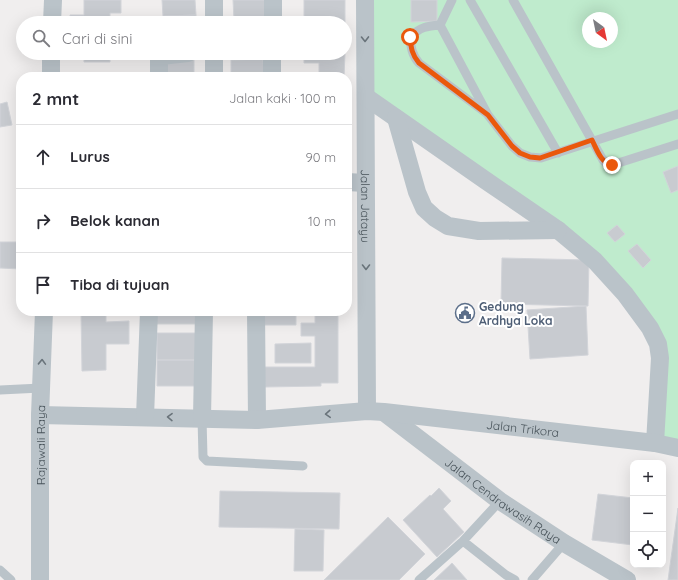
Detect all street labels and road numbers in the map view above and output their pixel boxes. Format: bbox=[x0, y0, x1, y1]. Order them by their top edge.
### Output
street label: Jalan Jatayu bbox=[358, 169, 374, 243]
street label: Rajawali Raya bbox=[33, 405, 48, 485]
street label: Jalan Trikora bbox=[485, 416, 560, 439]
street label: Jalan Cendrawasih Raya bbox=[442, 454, 564, 547]

